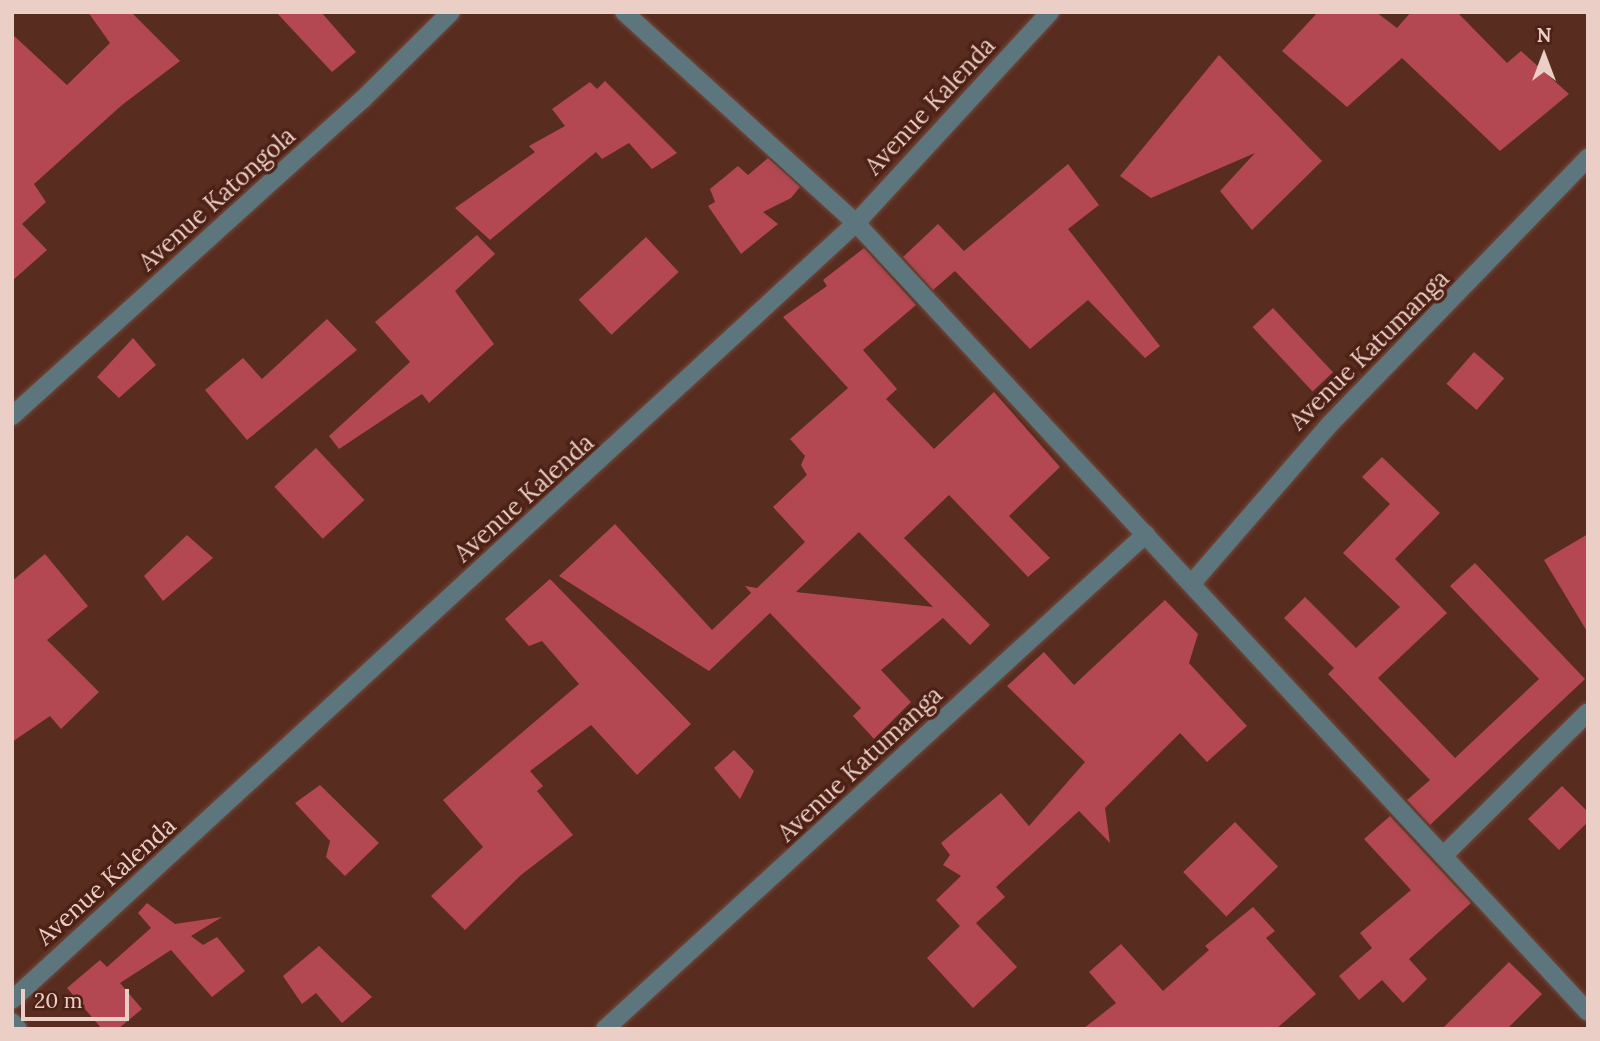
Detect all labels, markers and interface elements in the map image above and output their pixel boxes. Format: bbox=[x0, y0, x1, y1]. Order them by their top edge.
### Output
north arrow bbox=[1509, 21, 1579, 91]
text: N bbox=[1537, 23, 1551, 47]
street label: Avenue Kalenda bbox=[859, 31, 1001, 181]
street label: Avenue Katongola bbox=[133, 121, 301, 277]
street label: Avenue Katumanga bbox=[1283, 264, 1455, 436]
street label: Avenue Kalenda bbox=[448, 428, 600, 568]
street label: Avenue Katumanga bbox=[772, 680, 948, 848]
street label: Avenue Kalenda bbox=[30, 811, 182, 951]
scale bar bbox=[24, 974, 133, 1018]
text: 20 m bbox=[34, 987, 83, 1014]

